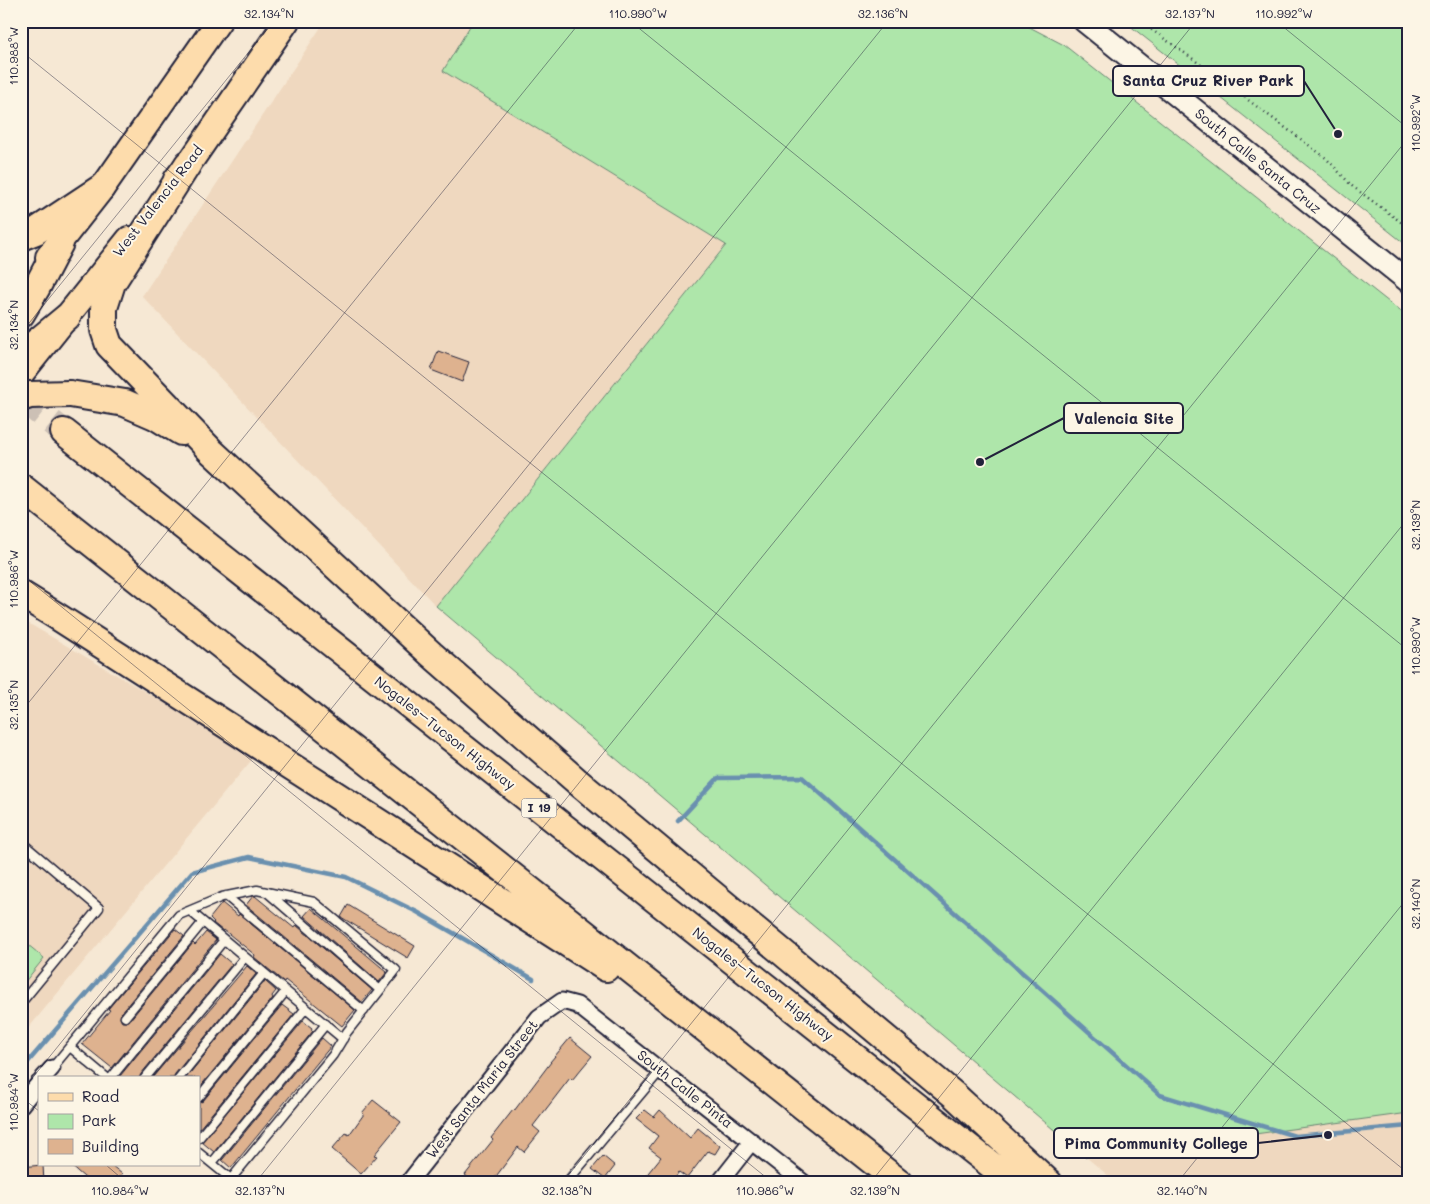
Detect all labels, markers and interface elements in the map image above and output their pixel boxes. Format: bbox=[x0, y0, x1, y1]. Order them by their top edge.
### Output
text: 32.134°N bbox=[244, 5, 294, 21]
text: 110.990°W bbox=[609, 5, 667, 21]
text: 32.136°N bbox=[858, 5, 908, 21]
text: 32.137°N bbox=[1165, 5, 1215, 21]
text: 110.992°W bbox=[1255, 5, 1313, 21]
text: 110.988°W bbox=[5, 27, 21, 85]
callout: Santa Cruz River Park bbox=[1113, 66, 1304, 96]
text: Santa Cruz River Park bbox=[1123, 70, 1294, 90]
text: 110.992°W bbox=[1407, 94, 1423, 152]
street label: South Calle Santa Cruz bbox=[1191, 104, 1326, 218]
street label: West Valencia Road bbox=[108, 141, 207, 260]
text: 32.134°N bbox=[5, 300, 21, 350]
callout: Valencia Site bbox=[1064, 403, 1183, 433]
text: Valencia Site bbox=[1074, 408, 1174, 428]
text: 32.139°N bbox=[1407, 500, 1423, 550]
text: 110.986°W bbox=[5, 550, 21, 608]
text: 110.990°W bbox=[1407, 617, 1423, 675]
street label: Nogales–Tucson Highway bbox=[371, 672, 520, 794]
text: 32.135°N bbox=[5, 680, 21, 730]
road number: I 19 bbox=[522, 798, 556, 818]
text: 32.140°N bbox=[1407, 879, 1423, 929]
street label: Nogales–Tucson Highway bbox=[689, 923, 838, 1045]
street label: West Santa Maria Street bbox=[421, 1015, 542, 1162]
street label: South Calle Pinta bbox=[633, 1045, 737, 1132]
text: 110.984°W bbox=[5, 1073, 21, 1131]
legend bbox=[38, 1076, 200, 1166]
text: Road bbox=[82, 1086, 119, 1106]
text: Park bbox=[82, 1110, 116, 1130]
callout: Pima Community College bbox=[1054, 1128, 1258, 1158]
text: Pima Community College bbox=[1064, 1133, 1248, 1153]
text: Building bbox=[82, 1136, 139, 1156]
text: 110.984°W bbox=[91, 1182, 149, 1198]
text: 32.137°N bbox=[235, 1182, 285, 1198]
text: 32.138°N bbox=[542, 1182, 592, 1198]
text: 110.986°W bbox=[736, 1182, 794, 1198]
text: 32.139°N bbox=[850, 1182, 900, 1198]
text: 32.140°N bbox=[1157, 1182, 1207, 1198]

